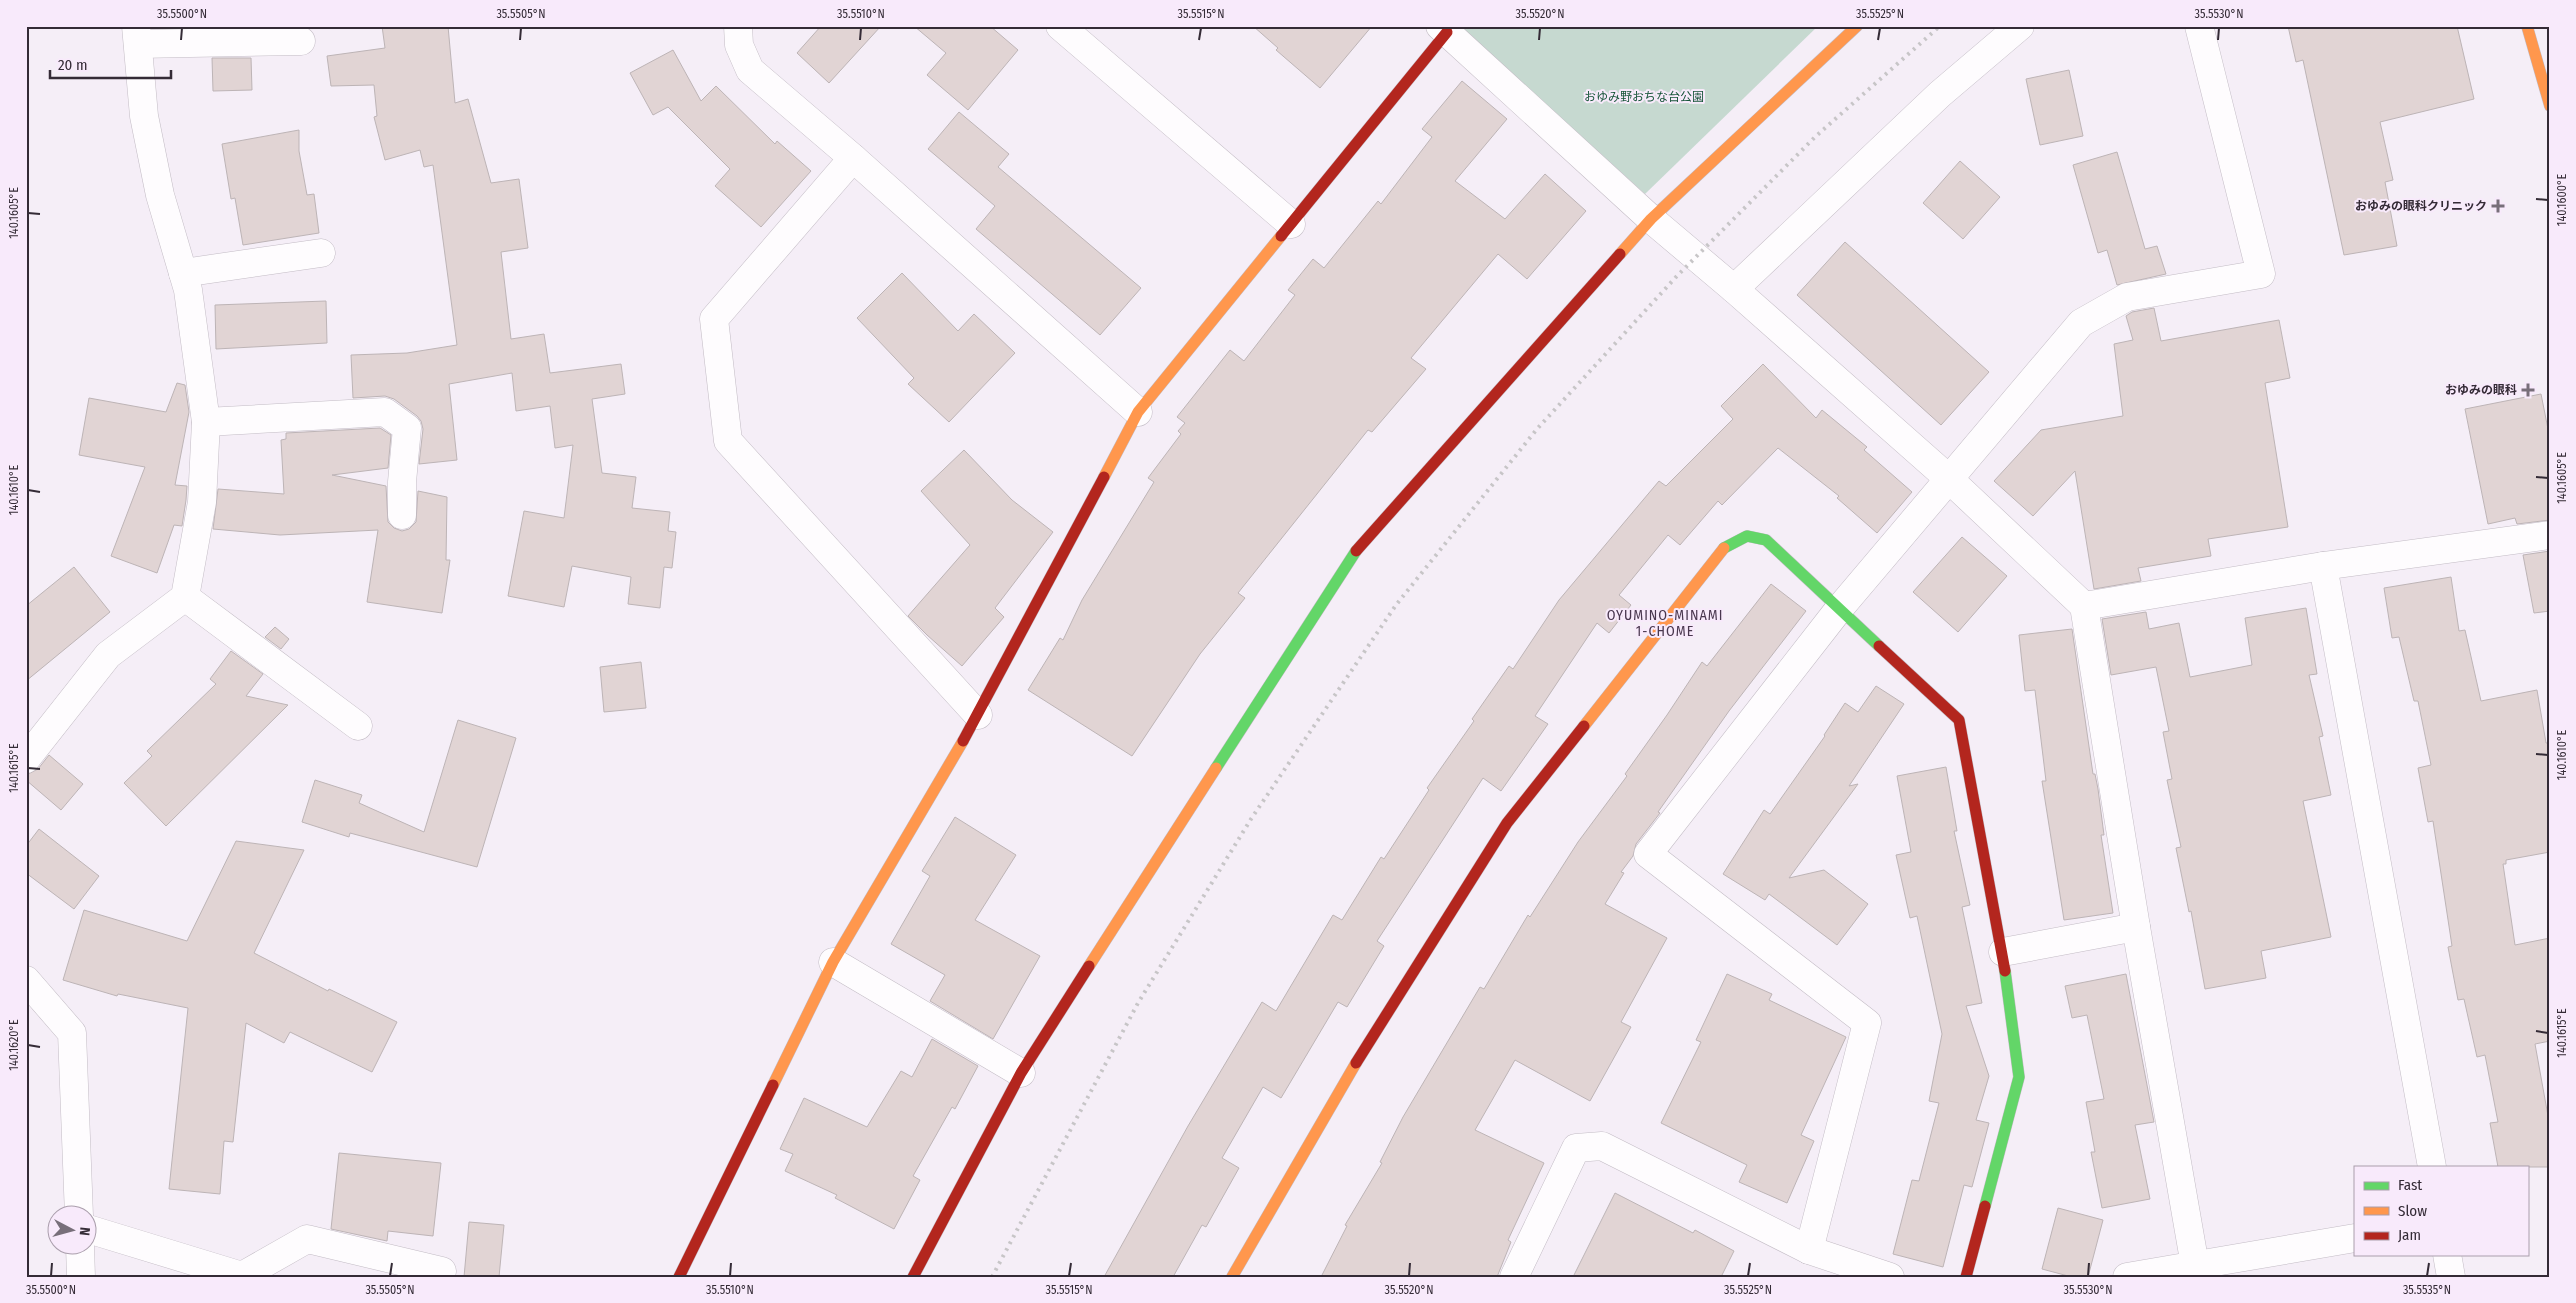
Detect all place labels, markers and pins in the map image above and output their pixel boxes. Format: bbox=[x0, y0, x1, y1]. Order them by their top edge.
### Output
place label: おゆみの眼科クリニック bbox=[2355, 199, 2487, 213]
marker: おゆみの眼科クリニック bbox=[2491, 199, 2505, 213]
place label: おゆみの眼科 bbox=[2445, 383, 2517, 397]
marker: おゆみの眼科 bbox=[2521, 383, 2535, 397]

